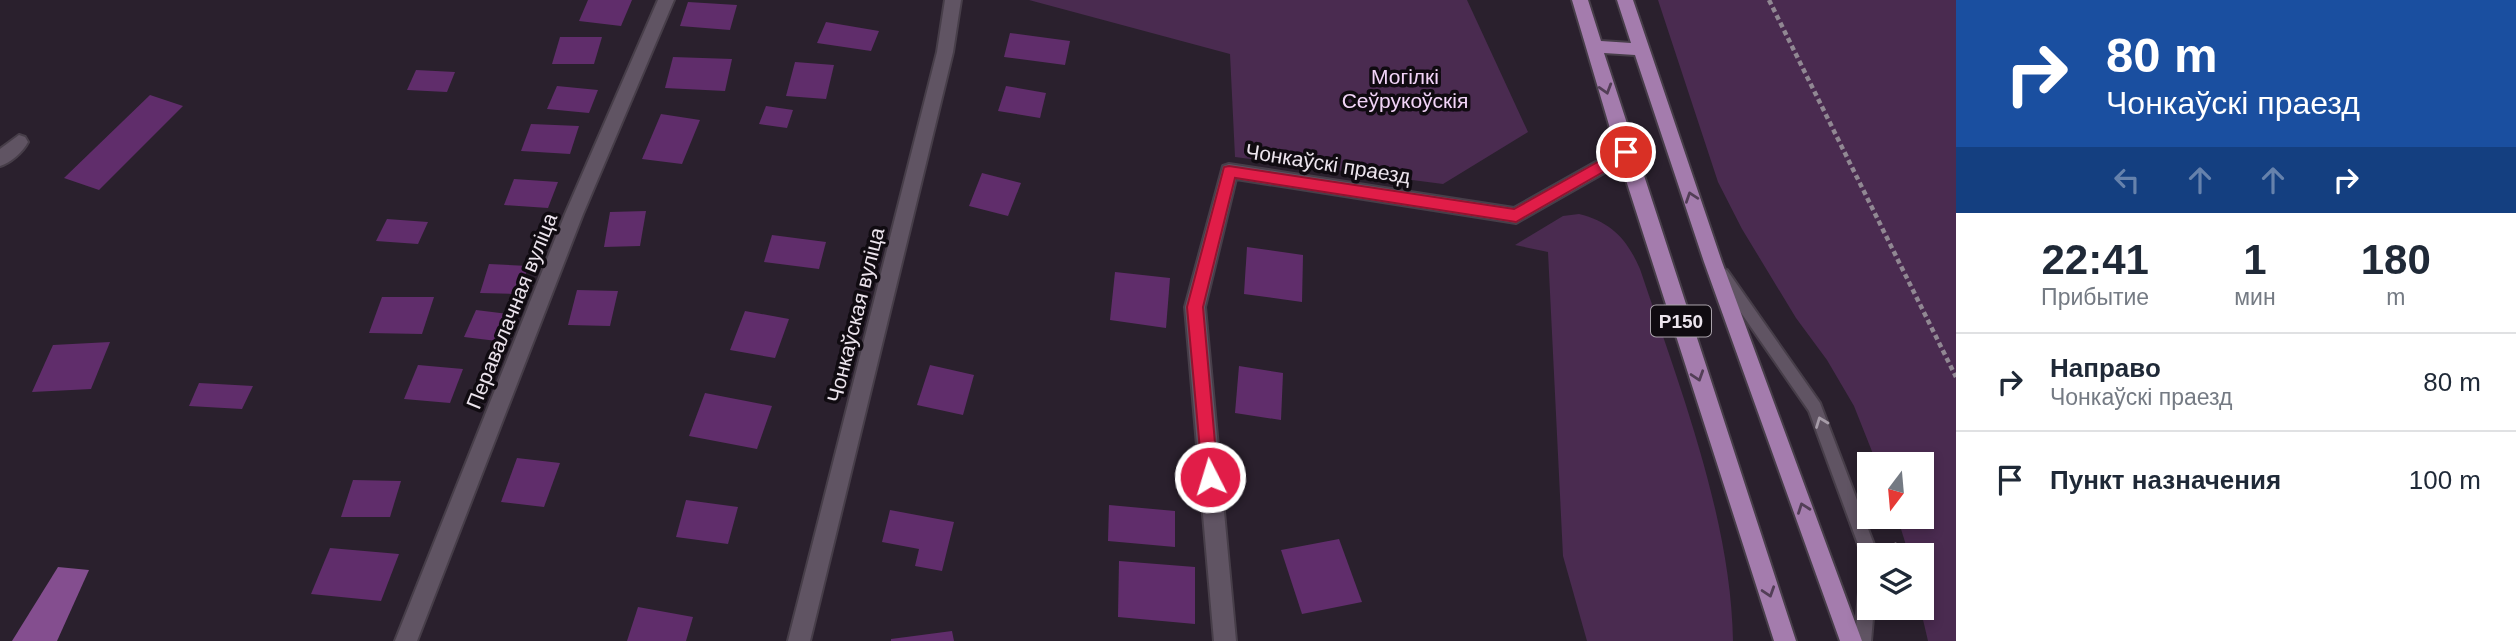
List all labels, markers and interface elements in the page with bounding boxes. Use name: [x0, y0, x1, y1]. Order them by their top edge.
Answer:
icon: right: [1991, 28, 2082, 119]
text: 80 m: [2106, 28, 2218, 82]
park label: Могілкі Сеўрукоўскія: [1342, 65, 1468, 112]
one-way arrow: [1598, 82, 1612, 95]
text: Чонкаўскі праезд: [2106, 85, 2360, 121]
pin: [1596, 122, 1656, 182]
icon: arrive: [1607, 133, 1645, 171]
street label: Чонкаўскі праезд: [1244, 139, 1412, 188]
icon: left: [2108, 161, 2146, 199]
icon: ahead: [2181, 161, 2219, 199]
icon: ahead: [2254, 161, 2292, 199]
icon: right: [2327, 161, 2365, 199]
one-way arrow: [1685, 191, 1699, 204]
street label: Перавалачная вуліца: [462, 209, 561, 412]
street label: Чонкаўская вуліца: [823, 225, 888, 405]
text: 22:41: [2041, 236, 2149, 283]
text: 1: [2243, 236, 2267, 283]
text: 180: [2361, 236, 2431, 283]
text: Прибытие: [2041, 284, 2149, 310]
text: мин: [2234, 284, 2276, 310]
text: m: [2386, 284, 2405, 310]
road number: Р150: [1651, 306, 1711, 336]
text: Направо: [2050, 353, 2161, 383]
icon: right: [1991, 363, 2029, 401]
text: 80 m: [2423, 367, 2481, 397]
one-way arrow: [1690, 369, 1705, 381]
text: Чонкаўскі праезд: [2050, 384, 2233, 410]
one-way arrow: [1815, 417, 1829, 429]
position arrow: [1173, 440, 1247, 514]
north arrow: [1857, 452, 1934, 528]
map controls: [1857, 452, 1934, 620]
icon: arrive: [1991, 461, 2029, 499]
text: Пункт назначения: [2050, 465, 2281, 495]
text: 100 m: [2409, 465, 2481, 495]
one-way arrow: [1797, 502, 1811, 514]
button: layers: [1857, 543, 1934, 620]
one-way arrow: [1760, 586, 1775, 598]

